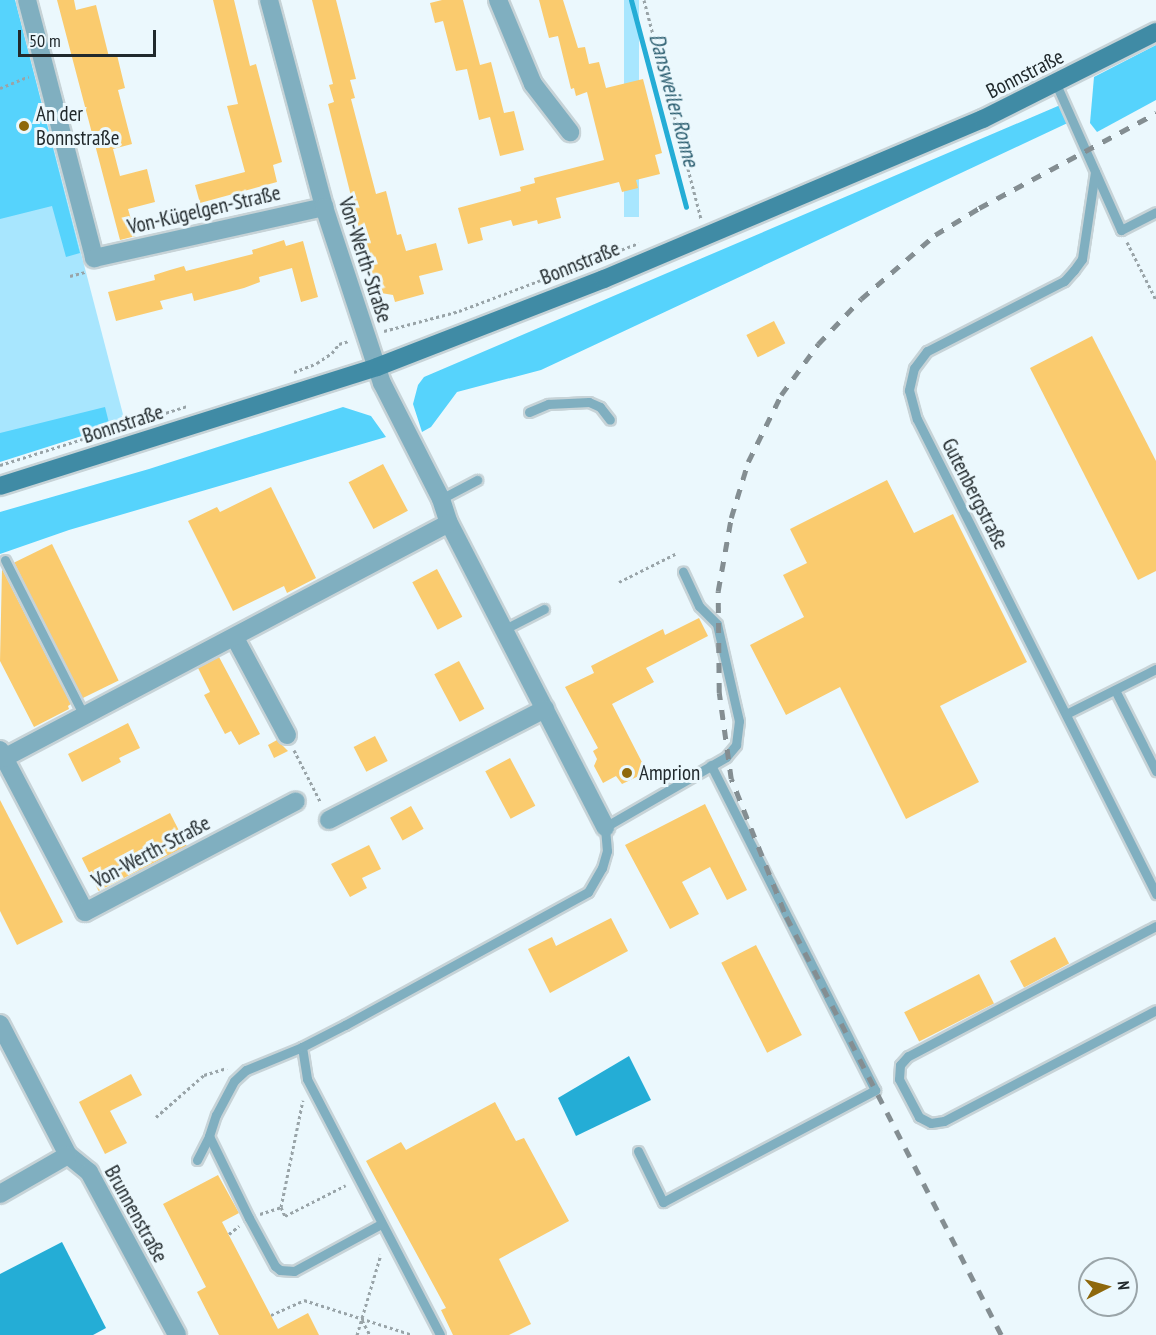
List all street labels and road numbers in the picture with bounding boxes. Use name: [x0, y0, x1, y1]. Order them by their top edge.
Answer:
street label: Bonnstraße: [982, 44, 1068, 104]
street label: Von-Kügelgen-Straße: [125, 180, 283, 240]
street label: Von-Werth-Straße: [333, 194, 397, 326]
street label: Bonnstraße: [537, 236, 623, 290]
street label: Bonnstraße: [79, 399, 167, 449]
street label: Gutenbergstraße: [936, 434, 1014, 554]
street label: Von-Werth-Straße: [88, 810, 214, 894]
street label: Brunnenstraße: [99, 1161, 173, 1267]

